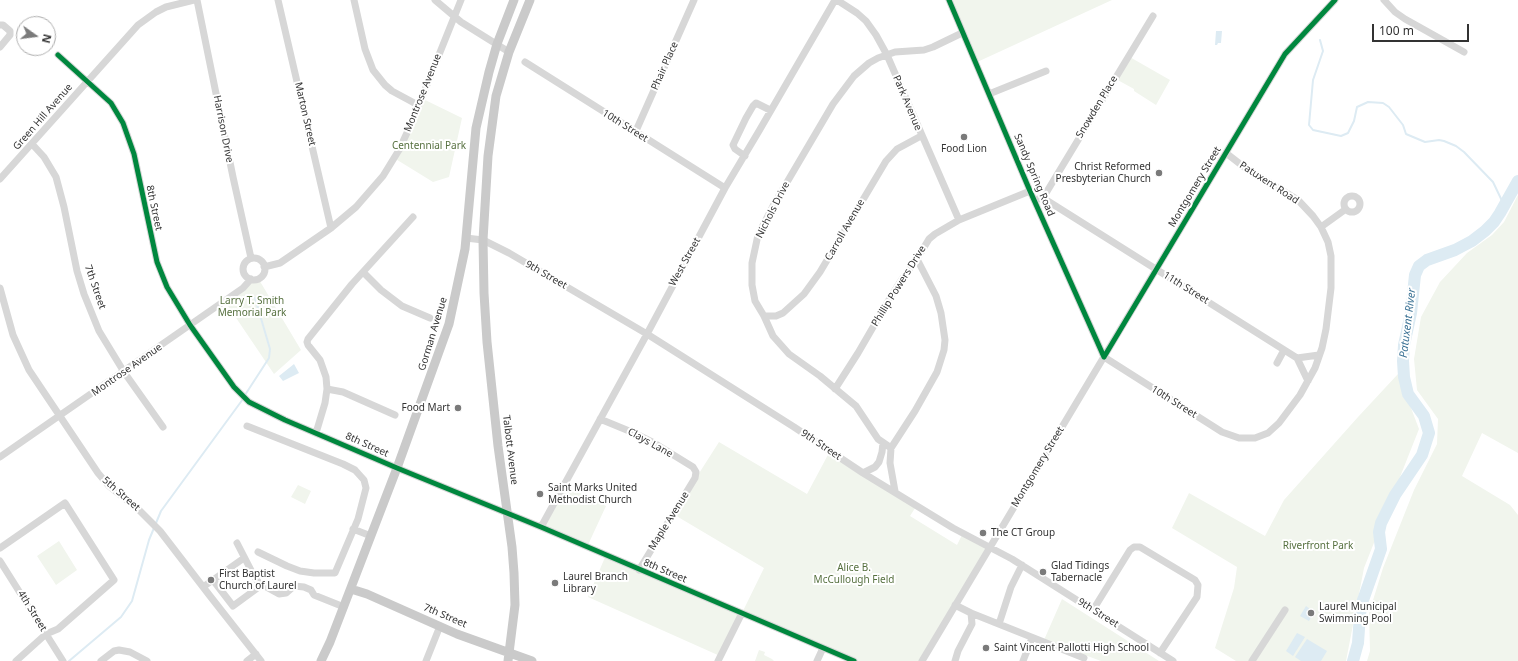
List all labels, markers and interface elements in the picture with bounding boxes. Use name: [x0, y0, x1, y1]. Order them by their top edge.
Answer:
north arrow: [16, 16, 56, 56]
scale bar: [1374, 16, 1471, 42]
text: 100 m: [1379, 22, 1414, 39]
text: N: [39, 33, 56, 45]
street label: Phair Place: [649, 40, 681, 92]
street label: Montrose Avenue: [402, 52, 444, 134]
street label: Park Avenue: [890, 74, 924, 132]
street label: Snowden Place: [1074, 74, 1120, 140]
street label: Green Hill Avenue: [11, 81, 75, 153]
street label: Marton Street: [292, 81, 318, 147]
street label: Harrison Drive: [211, 94, 235, 164]
street label: 10th Street: [600, 107, 650, 145]
marker: Food Lion: [959, 132, 969, 142]
street label: Sandy Spring Road: [1011, 132, 1057, 218]
park label: Centennial Park: [392, 140, 466, 152]
place label: Food Lion: [941, 143, 987, 155]
street label: Montgomery Street: [1166, 145, 1224, 229]
street label: Patuxent Road: [1237, 159, 1301, 207]
place label: Christ Reformed Presbyterian Church: [1056, 161, 1151, 184]
marker: Christ Reformed Presbyterian Church: [1154, 168, 1164, 178]
street label: Nichols Drive: [754, 180, 792, 240]
street label: 8th Street: [143, 184, 165, 232]
street label: Carroll Avenue: [823, 197, 867, 263]
street label: West Street: [667, 236, 703, 288]
street label: Phillip Powers Drive: [869, 243, 929, 329]
street label: 9th Street: [523, 258, 569, 292]
street label: 7th Street: [82, 263, 108, 311]
street label: 11th Street: [1161, 269, 1211, 307]
water label: Patuxent River: [1397, 287, 1419, 359]
park label: Larry T. Smith Memorial Park: [218, 295, 286, 318]
street label: Gorman Avenue: [416, 296, 450, 372]
street label: Montrose Avenue: [90, 341, 164, 399]
street label: 10th Street: [1149, 383, 1199, 421]
place label: Food Mart: [402, 402, 450, 414]
marker: Food Mart: [453, 403, 463, 413]
street label: Talbott Avenue: [500, 414, 520, 486]
street label: Montgomery Street: [1009, 425, 1067, 509]
street label: Clays Lane: [625, 426, 675, 460]
street label: 9th Street: [799, 427, 843, 463]
street label: 8th Street: [344, 430, 390, 460]
street label: 5th Street: [100, 474, 142, 514]
place label: Saint Marks United Methodist Church: [548, 482, 637, 506]
marker: Saint Marks United Methodist Church: [535, 489, 545, 499]
street label: Maple Avenue: [646, 490, 692, 552]
place label: The CT Group: [991, 527, 1055, 539]
marker: The CT Group: [978, 528, 988, 538]
park label: Riverfront Park: [1283, 540, 1353, 552]
street label: 8th Street: [641, 556, 689, 586]
place label: Glad Tidings Tabernacle: [1051, 560, 1109, 584]
park label: Alice B. McCullough Field: [814, 562, 894, 586]
marker: Glad Tidings Tabernacle: [1038, 567, 1048, 577]
place label: First Baptist Church of Laurel: [219, 568, 296, 592]
place label: Laurel Branch Library: [563, 571, 628, 594]
marker: First Baptist Church of Laurel: [206, 575, 216, 585]
marker: Laurel Branch Library: [550, 578, 560, 588]
street label: 4th Street: [15, 588, 49, 634]
street label: 9th Street: [1075, 596, 1121, 630]
street label: 7th Street: [421, 601, 469, 631]
place label: Laurel Municipal Swimming Pool: [1319, 601, 1397, 624]
marker: Laurel Municipal Swimming Pool: [1306, 608, 1316, 618]
place label: Saint Vincent Pallotti High School: [994, 642, 1149, 654]
marker: Saint Vincent Pallotti High School: [981, 643, 991, 653]

